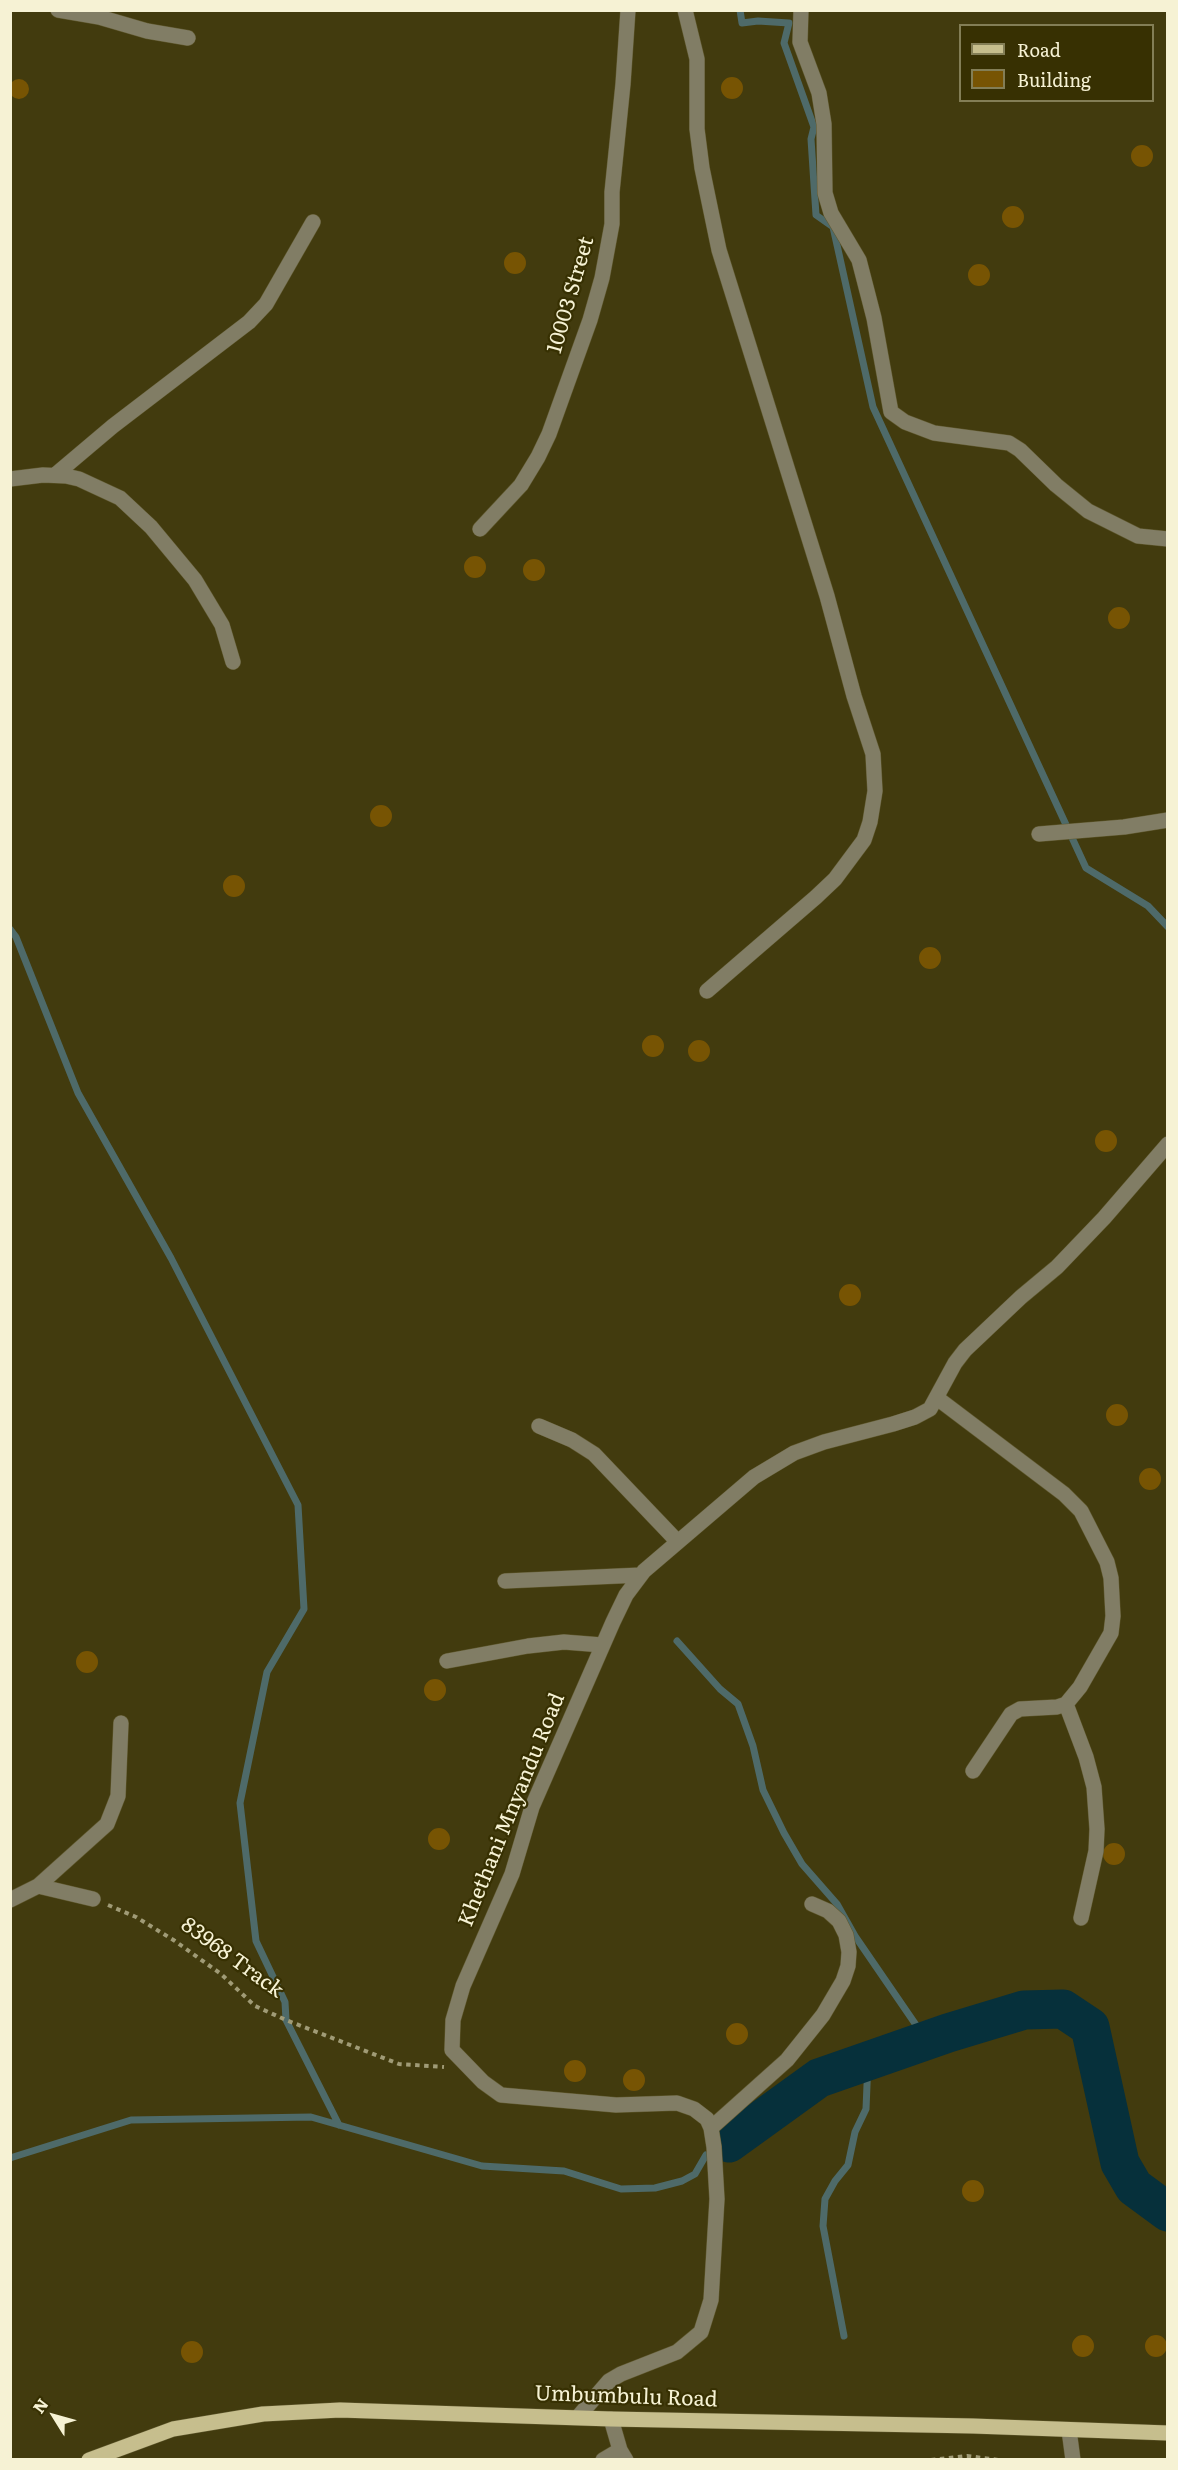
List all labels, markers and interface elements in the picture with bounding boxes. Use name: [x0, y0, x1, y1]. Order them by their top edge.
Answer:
legend: [959, 24, 1154, 102]
text: Road: [1017, 36, 1061, 63]
text: Building: [1017, 66, 1091, 93]
street label: 10003 Street: [542, 234, 600, 356]
street label: Khethani Mnyandu Road: [454, 1690, 570, 1930]
street label: 83968 Track: [176, 1912, 288, 2004]
street label: Umbumbulu Road: [534, 2381, 718, 2413]
north arrow: [24, 2386, 84, 2446]
text: N: [26, 2393, 53, 2418]

